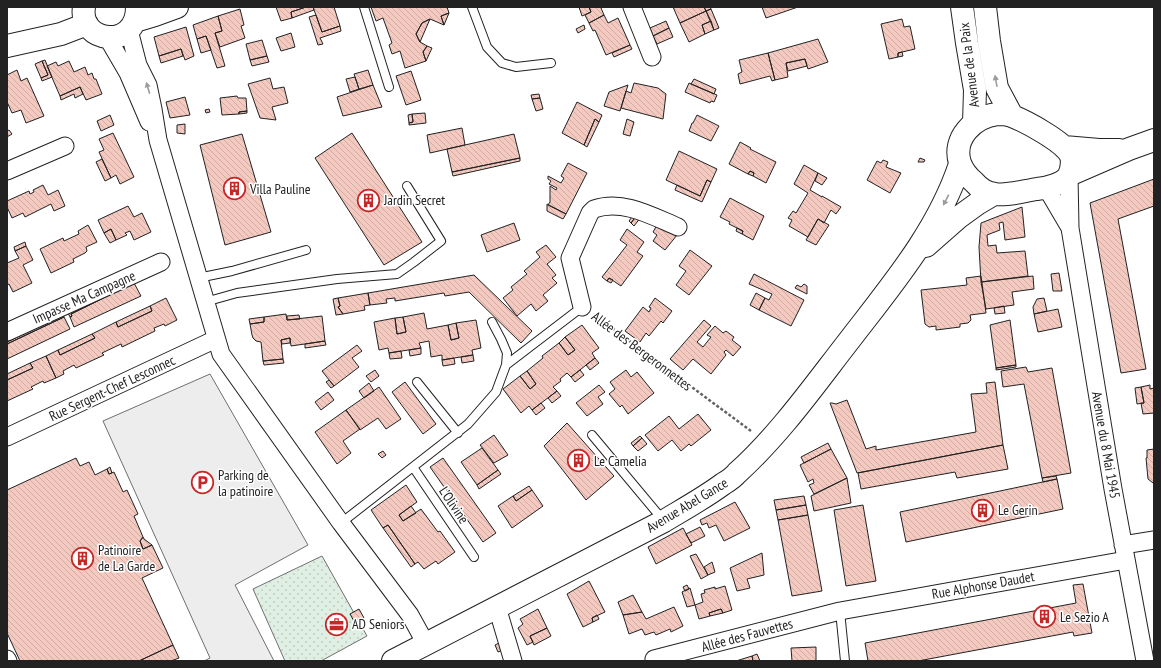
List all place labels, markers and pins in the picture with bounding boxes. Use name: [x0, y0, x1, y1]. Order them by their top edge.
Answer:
building icon: Villa Pauline: [222, 176, 248, 202]
place label: Villa Pauline: [249, 180, 311, 198]
building icon: Jardin Secret: [356, 187, 382, 213]
place label: Jardin Secret: [383, 191, 445, 209]
building icon: Le Camelia: [565, 448, 591, 474]
place label: Le Camelia: [594, 452, 647, 470]
place label: Parking de la patinoire: [218, 466, 273, 500]
parking icon: Parking de la patinoire: [189, 470, 215, 496]
building icon: Le Gerin: [969, 497, 995, 523]
place label: Le Gerin: [998, 501, 1038, 519]
place label: Patinoire de La Garde: [98, 541, 155, 575]
building icon: Patinoire de La Garde: [70, 545, 96, 571]
building icon: Le Sezio A: [1032, 604, 1058, 630]
place label: Le Sezio A: [1060, 608, 1109, 626]
office icon: AD Seniors: [323, 611, 349, 637]
place label: AD Seniors: [352, 615, 405, 633]

